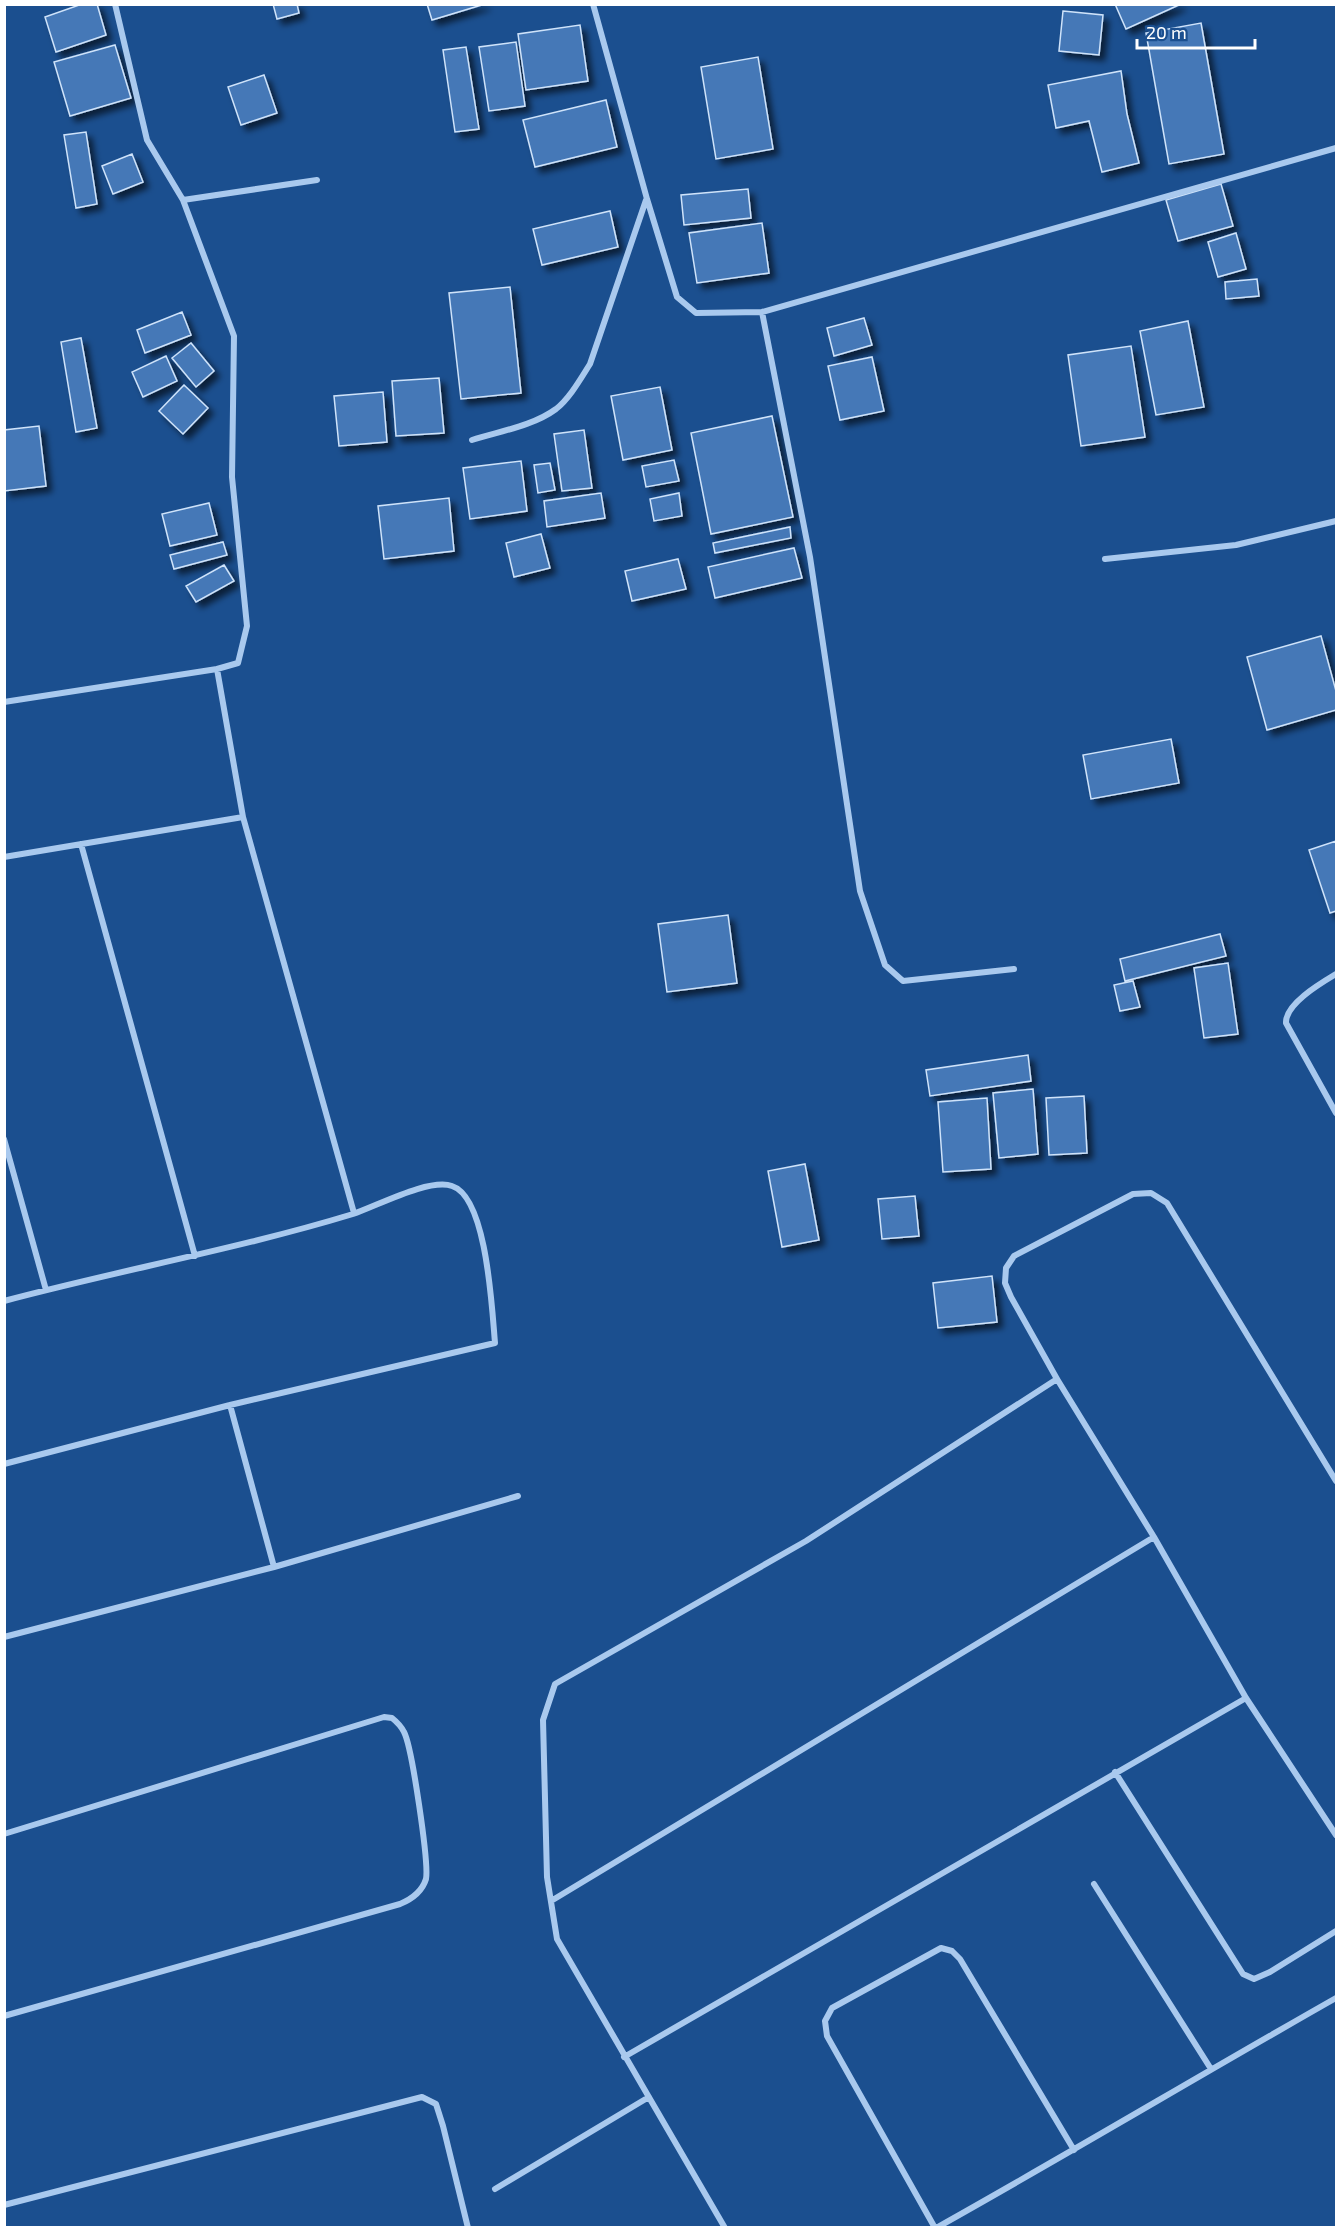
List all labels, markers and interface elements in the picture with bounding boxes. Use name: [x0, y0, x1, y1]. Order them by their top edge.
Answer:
scale bar: [1137, 12, 1256, 50]
text: 20 m: [1146, 21, 1187, 43]

